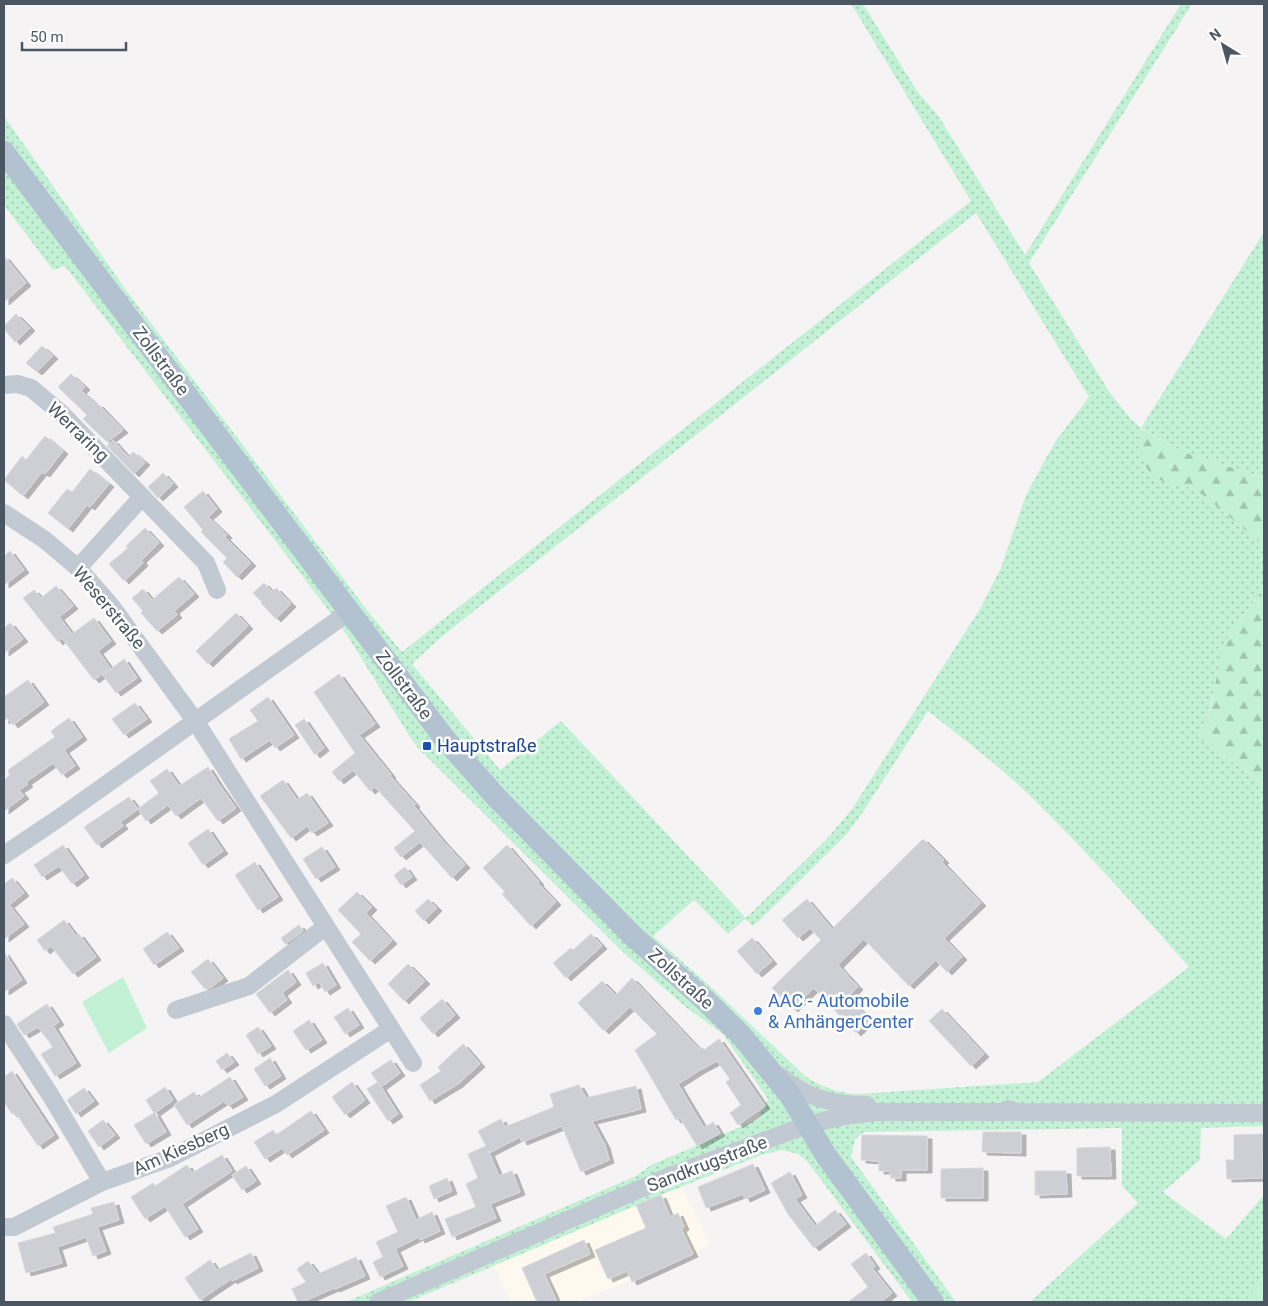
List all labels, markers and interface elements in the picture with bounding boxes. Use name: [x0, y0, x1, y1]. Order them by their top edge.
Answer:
scale bar: [22, 20, 126, 52]
north arrow: [1198, 20, 1248, 70]
text: N: [1206, 25, 1224, 44]
text: 50 m: [30, 28, 64, 46]
street label: Zollstraße: [129, 322, 194, 399]
street label: Werraring: [43, 397, 113, 466]
street label: Weserstraße: [69, 562, 150, 653]
street label: Zollstraße: [372, 646, 437, 723]
place label: Hauptstraße: [437, 735, 537, 756]
marker: Hauptstraße: [421, 740, 433, 752]
street label: Zollstraße: [644, 944, 718, 1013]
place label: AAC - Automobile & AnhängerCenter: [768, 990, 913, 1032]
marker: AAC - Automobile & AnhängerCenter: [752, 1005, 764, 1017]
street label: Am Kiesberg: [130, 1118, 232, 1179]
street label: Sandkrugstraße: [644, 1131, 770, 1196]

